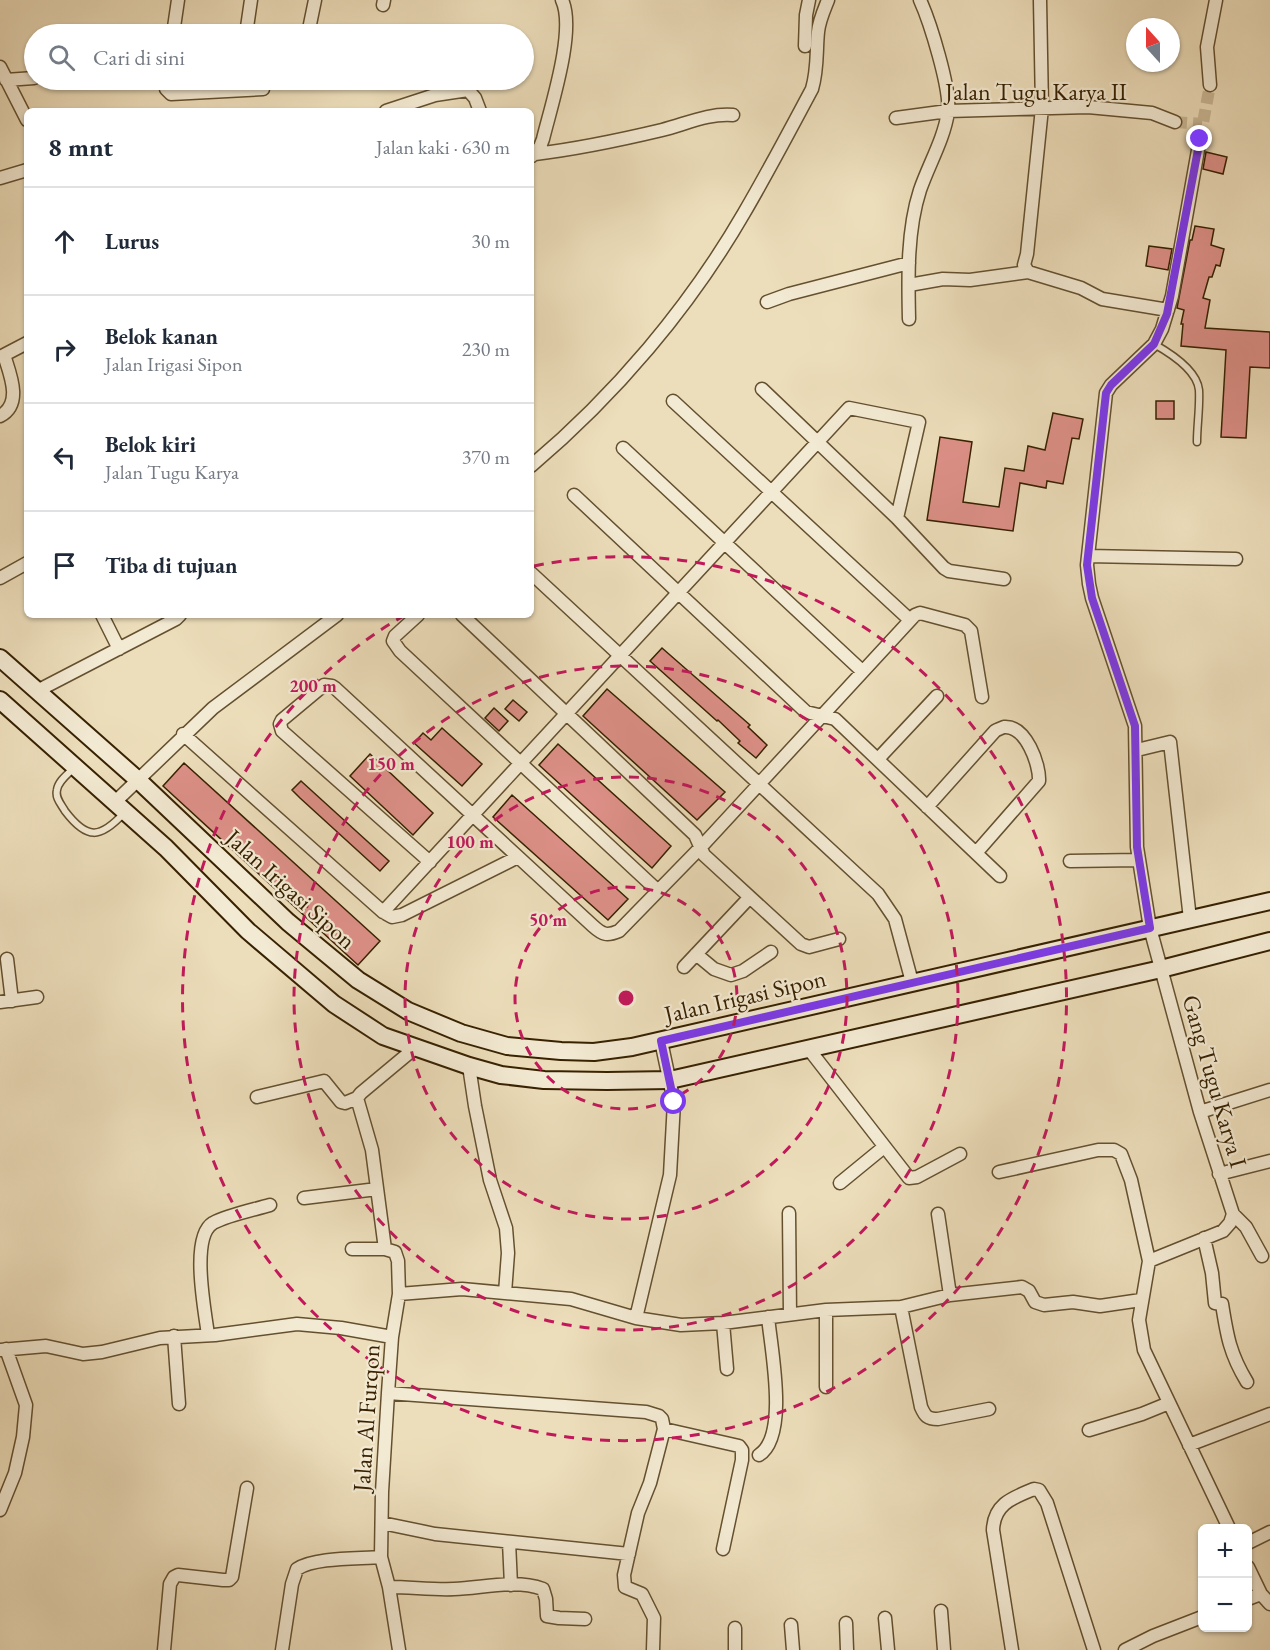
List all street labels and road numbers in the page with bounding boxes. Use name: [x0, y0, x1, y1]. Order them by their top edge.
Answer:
street label: Jalan Tugu Karya II: [943, 76, 1127, 107]
street label: Jalan Irigasi Sipon: [218, 821, 363, 956]
street label: Jalan Irigasi Sipon: [659, 962, 829, 1030]
street label: Gang Tugu Karya I: [1176, 991, 1254, 1171]
street label: Jalan Al Furqon: [345, 1343, 387, 1495]

